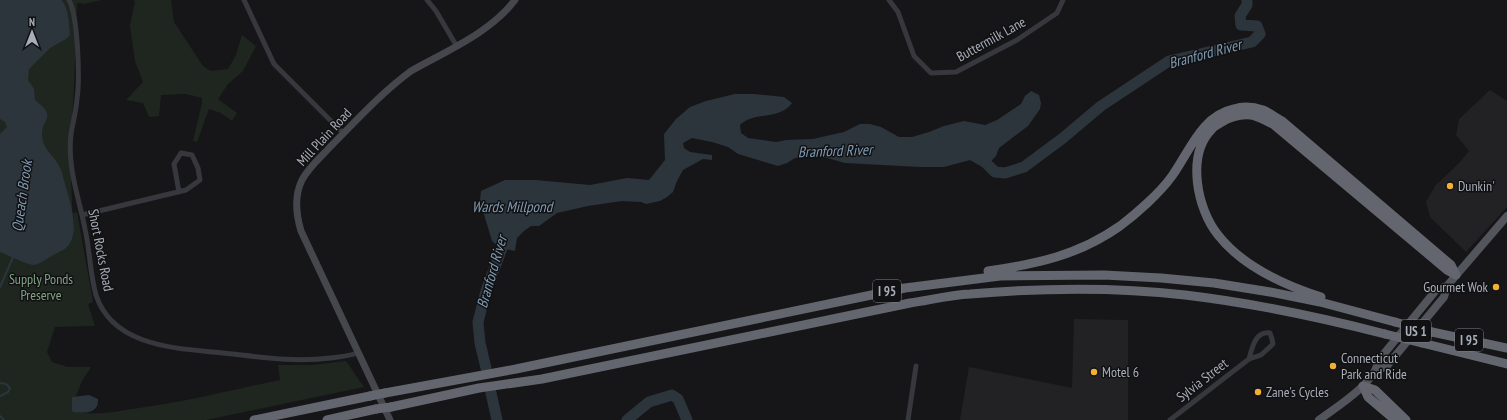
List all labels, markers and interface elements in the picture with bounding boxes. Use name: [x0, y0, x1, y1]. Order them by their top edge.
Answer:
north arrow: [12, 12, 52, 52]
street label: Buttermilk Lane: [953, 12, 1029, 65]
text: N: [29, 15, 35, 29]
water label: Branford River: [1167, 34, 1245, 72]
street label: Mill Plain Road: [293, 104, 355, 170]
water label: Branford River: [798, 140, 874, 161]
water label: Queach Brook: [7, 157, 36, 233]
place label: Dunkin': [1458, 177, 1495, 195]
marker: Dunkin': [1445, 181, 1455, 191]
water label: Wards Millpond: [472, 197, 555, 216]
street label: Short Rocks Road: [84, 207, 118, 293]
water label: Branford River: [472, 232, 511, 310]
park label: Supply Ponds Preserve: [9, 270, 73, 304]
place label: Gourmet Wok: [1423, 278, 1489, 296]
road number: I 95: [873, 280, 901, 302]
marker: Gourmet Wok: [1491, 282, 1501, 292]
road number: US 1: [1401, 320, 1431, 342]
road number: I 95: [1455, 329, 1483, 351]
place label: Connecticut Park and Ride: [1341, 349, 1407, 383]
street label: Sylvia Street: [1173, 354, 1232, 406]
marker: Connecticut Park and Ride: [1328, 361, 1338, 371]
place label: Motel 6: [1102, 363, 1139, 381]
marker: Motel 6: [1089, 367, 1099, 377]
place label: Zane's Cycles: [1266, 383, 1329, 401]
marker: Zane's Cycles: [1253, 387, 1263, 397]

